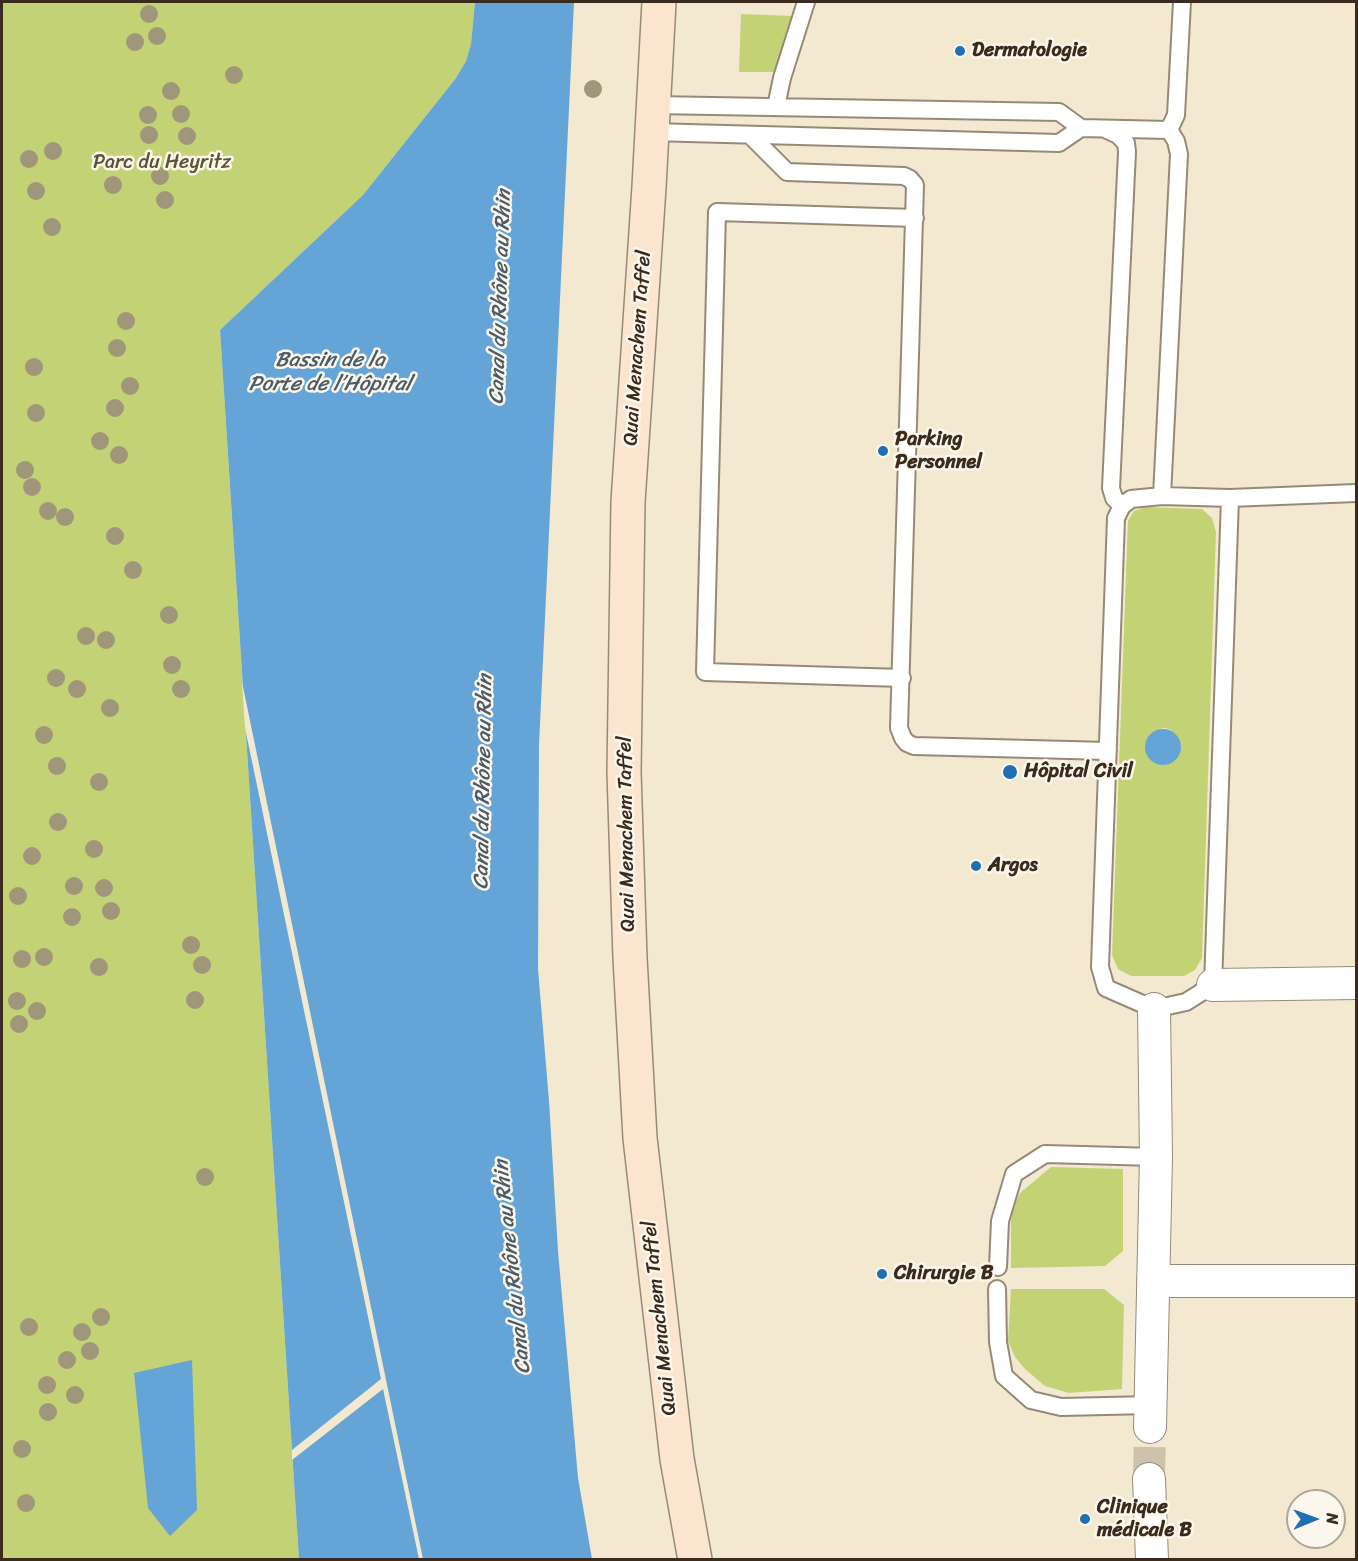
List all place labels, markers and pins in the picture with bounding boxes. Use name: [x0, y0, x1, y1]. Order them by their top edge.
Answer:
place label: Dermatologie: [972, 39, 1087, 63]
marker: Dermatologie: [953, 44, 967, 58]
place label: Parking Personnel: [895, 428, 982, 475]
marker: Parking Personnel: [876, 444, 890, 458]
place label: Hôpital Civil: [1024, 760, 1133, 784]
marker: Hôpital Civil: [1001, 763, 1019, 781]
place label: Argos: [988, 854, 1038, 878]
marker: Argos: [969, 859, 983, 873]
place label: Chirurgie B: [894, 1262, 993, 1286]
marker: Chirurgie B: [875, 1267, 889, 1281]
place label: Clinique médicale B: [1097, 1496, 1192, 1543]
marker: Clinique médicale B: [1078, 1512, 1092, 1526]

